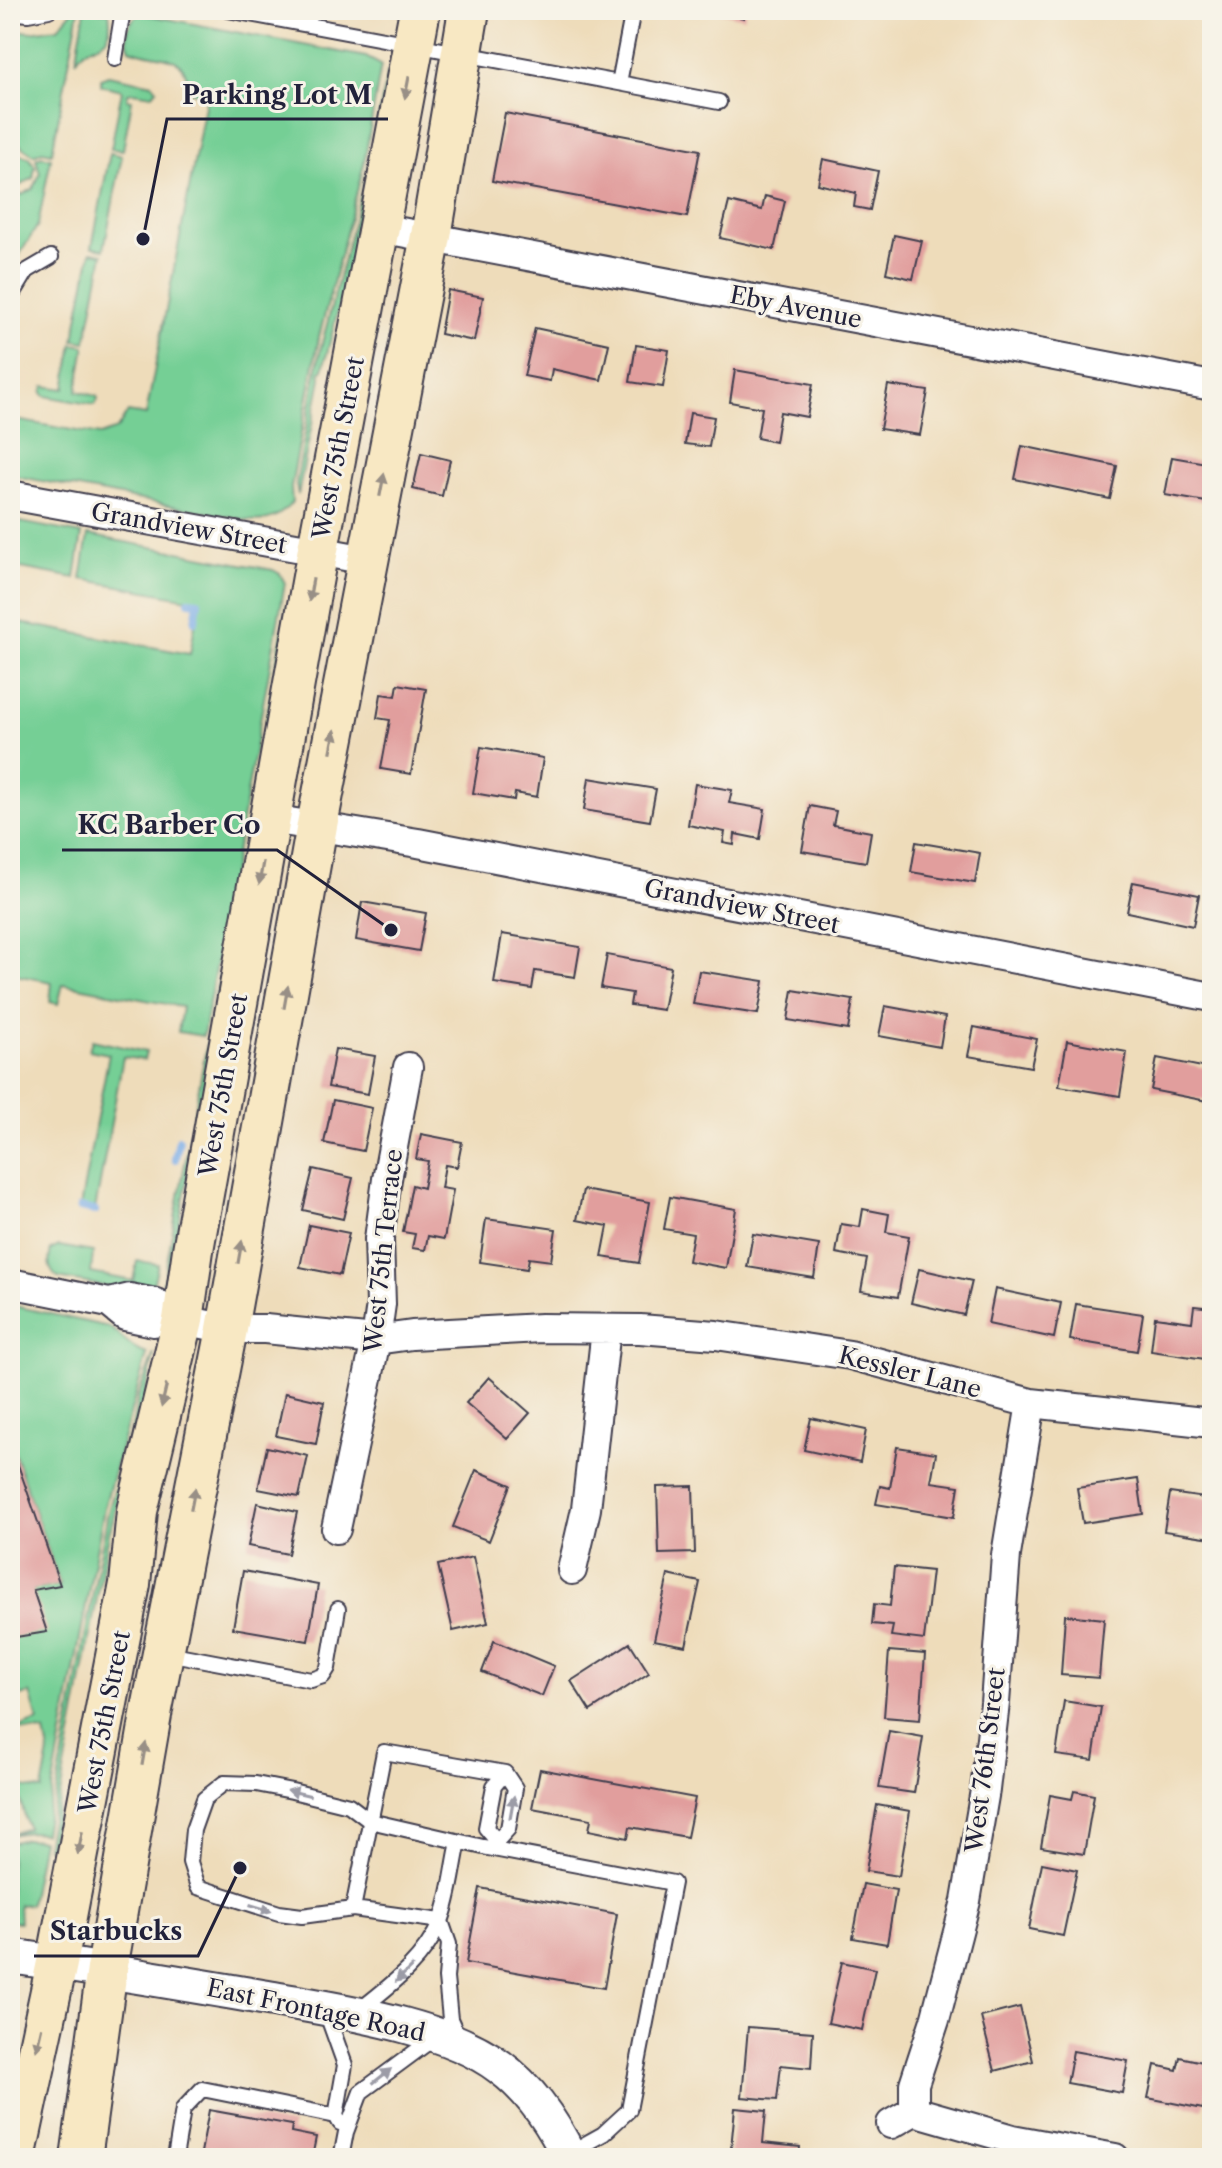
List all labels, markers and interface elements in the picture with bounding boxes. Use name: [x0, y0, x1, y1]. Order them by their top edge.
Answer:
callout: Parking Lot M: [167, 69, 388, 119]
one-way arrow: [400, 75, 412, 100]
text: Parking Lot M: [182, 79, 372, 111]
street label: Eby Avenue: [728, 280, 864, 334]
street label: West 75th Street: [306, 354, 370, 543]
one-way arrow: [376, 473, 389, 498]
street label: Grandview Street: [89, 497, 290, 560]
one-way arrow: [305, 578, 317, 603]
one-way arrow: [328, 728, 340, 753]
callout: KC Barber Co: [62, 800, 277, 850]
text: KC Barber Co: [78, 809, 260, 841]
one-way arrow: [254, 861, 266, 886]
street label: Grandview Street: [642, 873, 843, 939]
one-way arrow: [281, 984, 293, 1009]
street label: West 75th Street: [192, 991, 253, 1180]
street label: West 75th Terrace: [358, 1148, 408, 1355]
one-way arrow: [235, 1240, 247, 1265]
street label: Kessler Lane: [836, 1340, 984, 1404]
one-way arrow: [158, 1383, 170, 1408]
one-way arrow: [187, 1486, 200, 1511]
street label: West 75th Street: [72, 1628, 136, 1817]
street label: West 76th Street: [959, 1665, 1011, 1855]
one-way arrow: [138, 1742, 151, 1767]
one-way arrow: [287, 1786, 312, 1799]
one-way arrow: [506, 1795, 518, 1820]
one-way arrow: [74, 1831, 86, 1856]
one-way arrow: [250, 1902, 274, 1915]
callout: Starbucks: [34, 1906, 198, 1956]
text: Starbucks: [50, 1915, 182, 1947]
one-way arrow: [395, 1964, 414, 1982]
street label: East Frontage Road: [204, 1973, 428, 2047]
one-way arrow: [32, 2026, 45, 2051]
one-way arrow: [372, 2068, 392, 2085]

